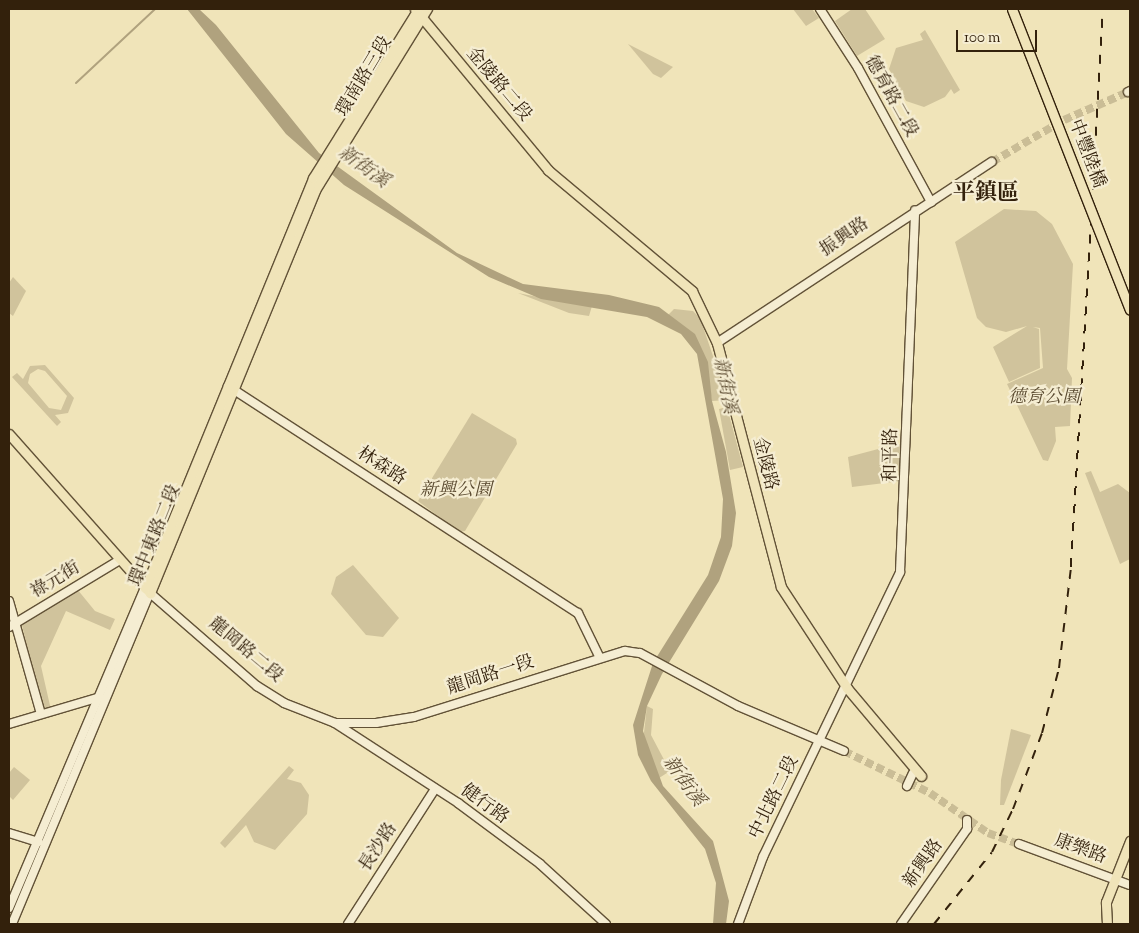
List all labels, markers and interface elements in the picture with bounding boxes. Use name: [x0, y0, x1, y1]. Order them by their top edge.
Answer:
scale bar: [959, 20, 1040, 52]
text: 100 m: [964, 28, 1000, 49]
street label: 環南路三段: [333, 33, 397, 121]
street label: 金陵路二段: [461, 44, 535, 126]
street label: 德育路二段: [859, 52, 921, 142]
street label: 中豐陸橋: [1063, 117, 1109, 191]
water label: 新街溪: [333, 142, 393, 194]
district label: 平鎮區: [953, 182, 1019, 208]
street label: 振興路: [817, 214, 873, 262]
water label: 新街溪: [707, 356, 741, 416]
park label: 德育公園: [1008, 387, 1080, 409]
street label: 和平路: [881, 428, 903, 482]
street label: 金陵路: [747, 435, 781, 493]
street label: 林森路: [352, 443, 410, 491]
park label: 新興公園: [420, 480, 492, 502]
street label: 環中東路二段: [126, 482, 186, 590]
street label: 祿元街: [27, 558, 85, 604]
street label: 龍岡路二段: [204, 614, 286, 688]
street label: 龍岡路一段: [445, 652, 537, 700]
water label: 新街溪: [657, 752, 709, 812]
street label: 中北路二段: [746, 753, 804, 843]
street label: 健行路: [456, 780, 512, 830]
street label: 長沙路: [355, 819, 403, 877]
street label: 康樂路: [1051, 831, 1109, 869]
street label: 新興路: [900, 836, 948, 892]

